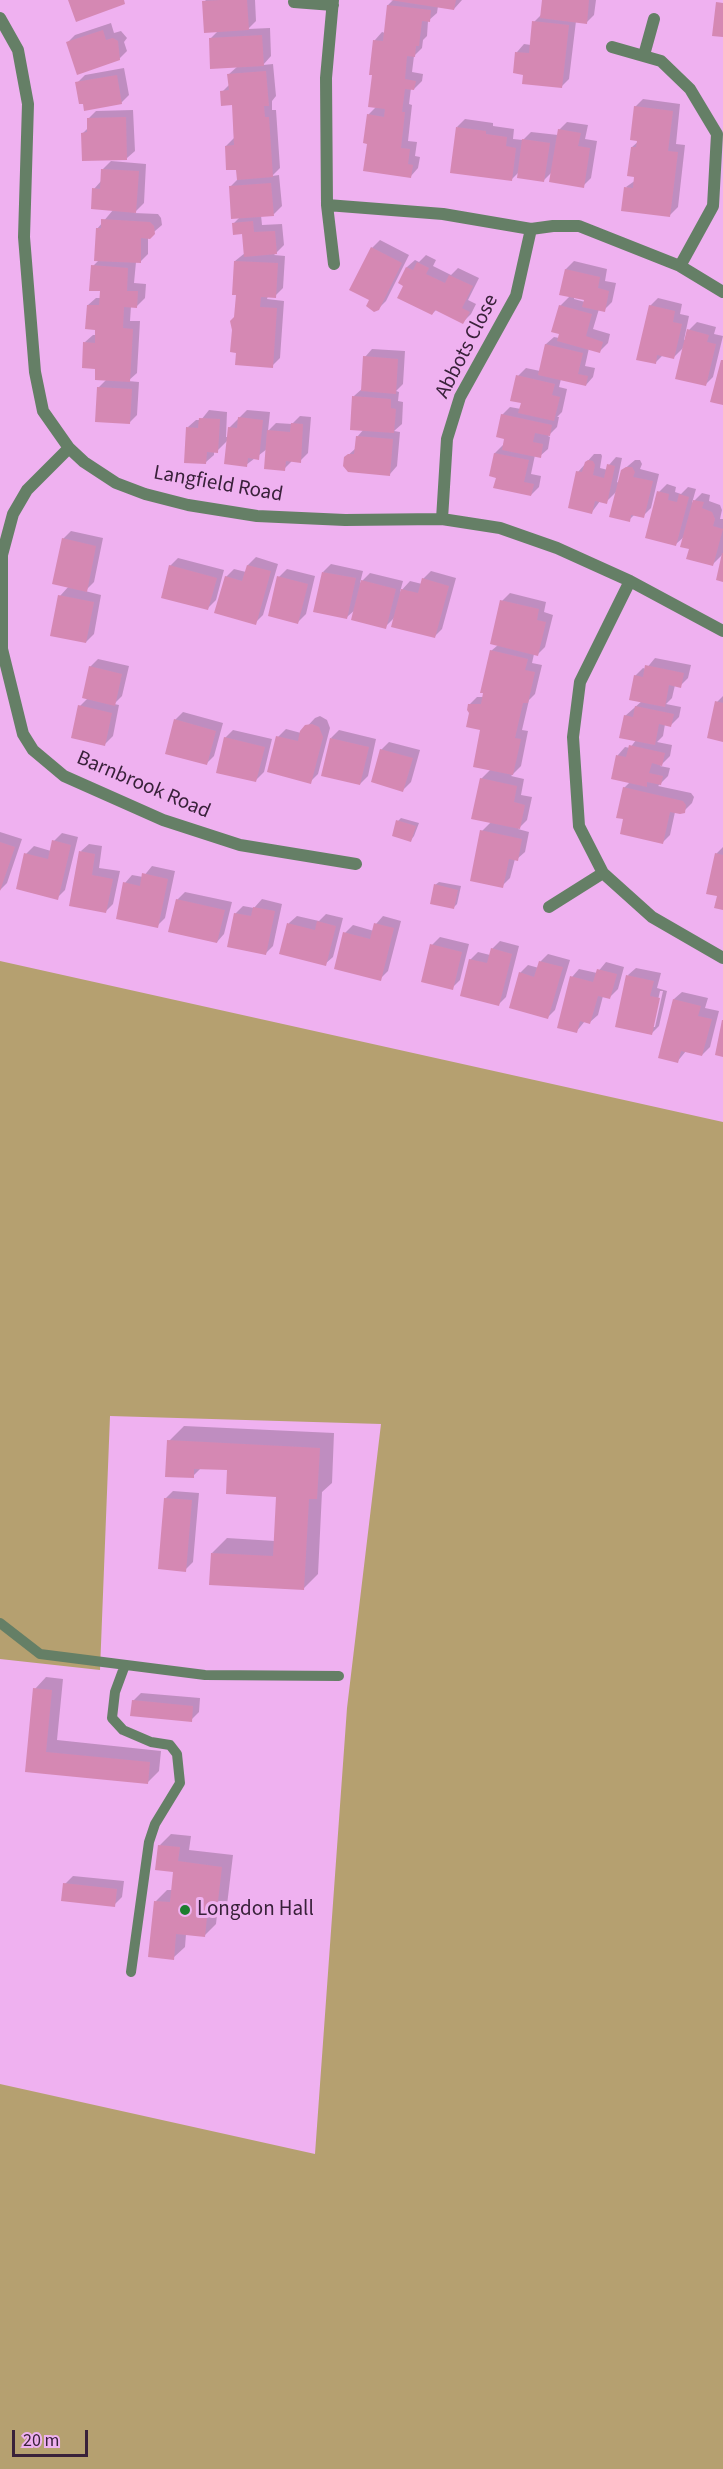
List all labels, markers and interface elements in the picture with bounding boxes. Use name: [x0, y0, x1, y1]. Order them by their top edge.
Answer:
street label: Abbots Close: [431, 291, 505, 403]
street label: Langfield Road: [151, 461, 285, 509]
street label: Barnbrook Road: [72, 746, 214, 826]
place label: Longdon Hall: [197, 1897, 314, 1923]
marker: Longdon Hall: [178, 1903, 192, 1917]
scale bar: [15, 2418, 92, 2456]
text: 20 m: [23, 2428, 59, 2453]

